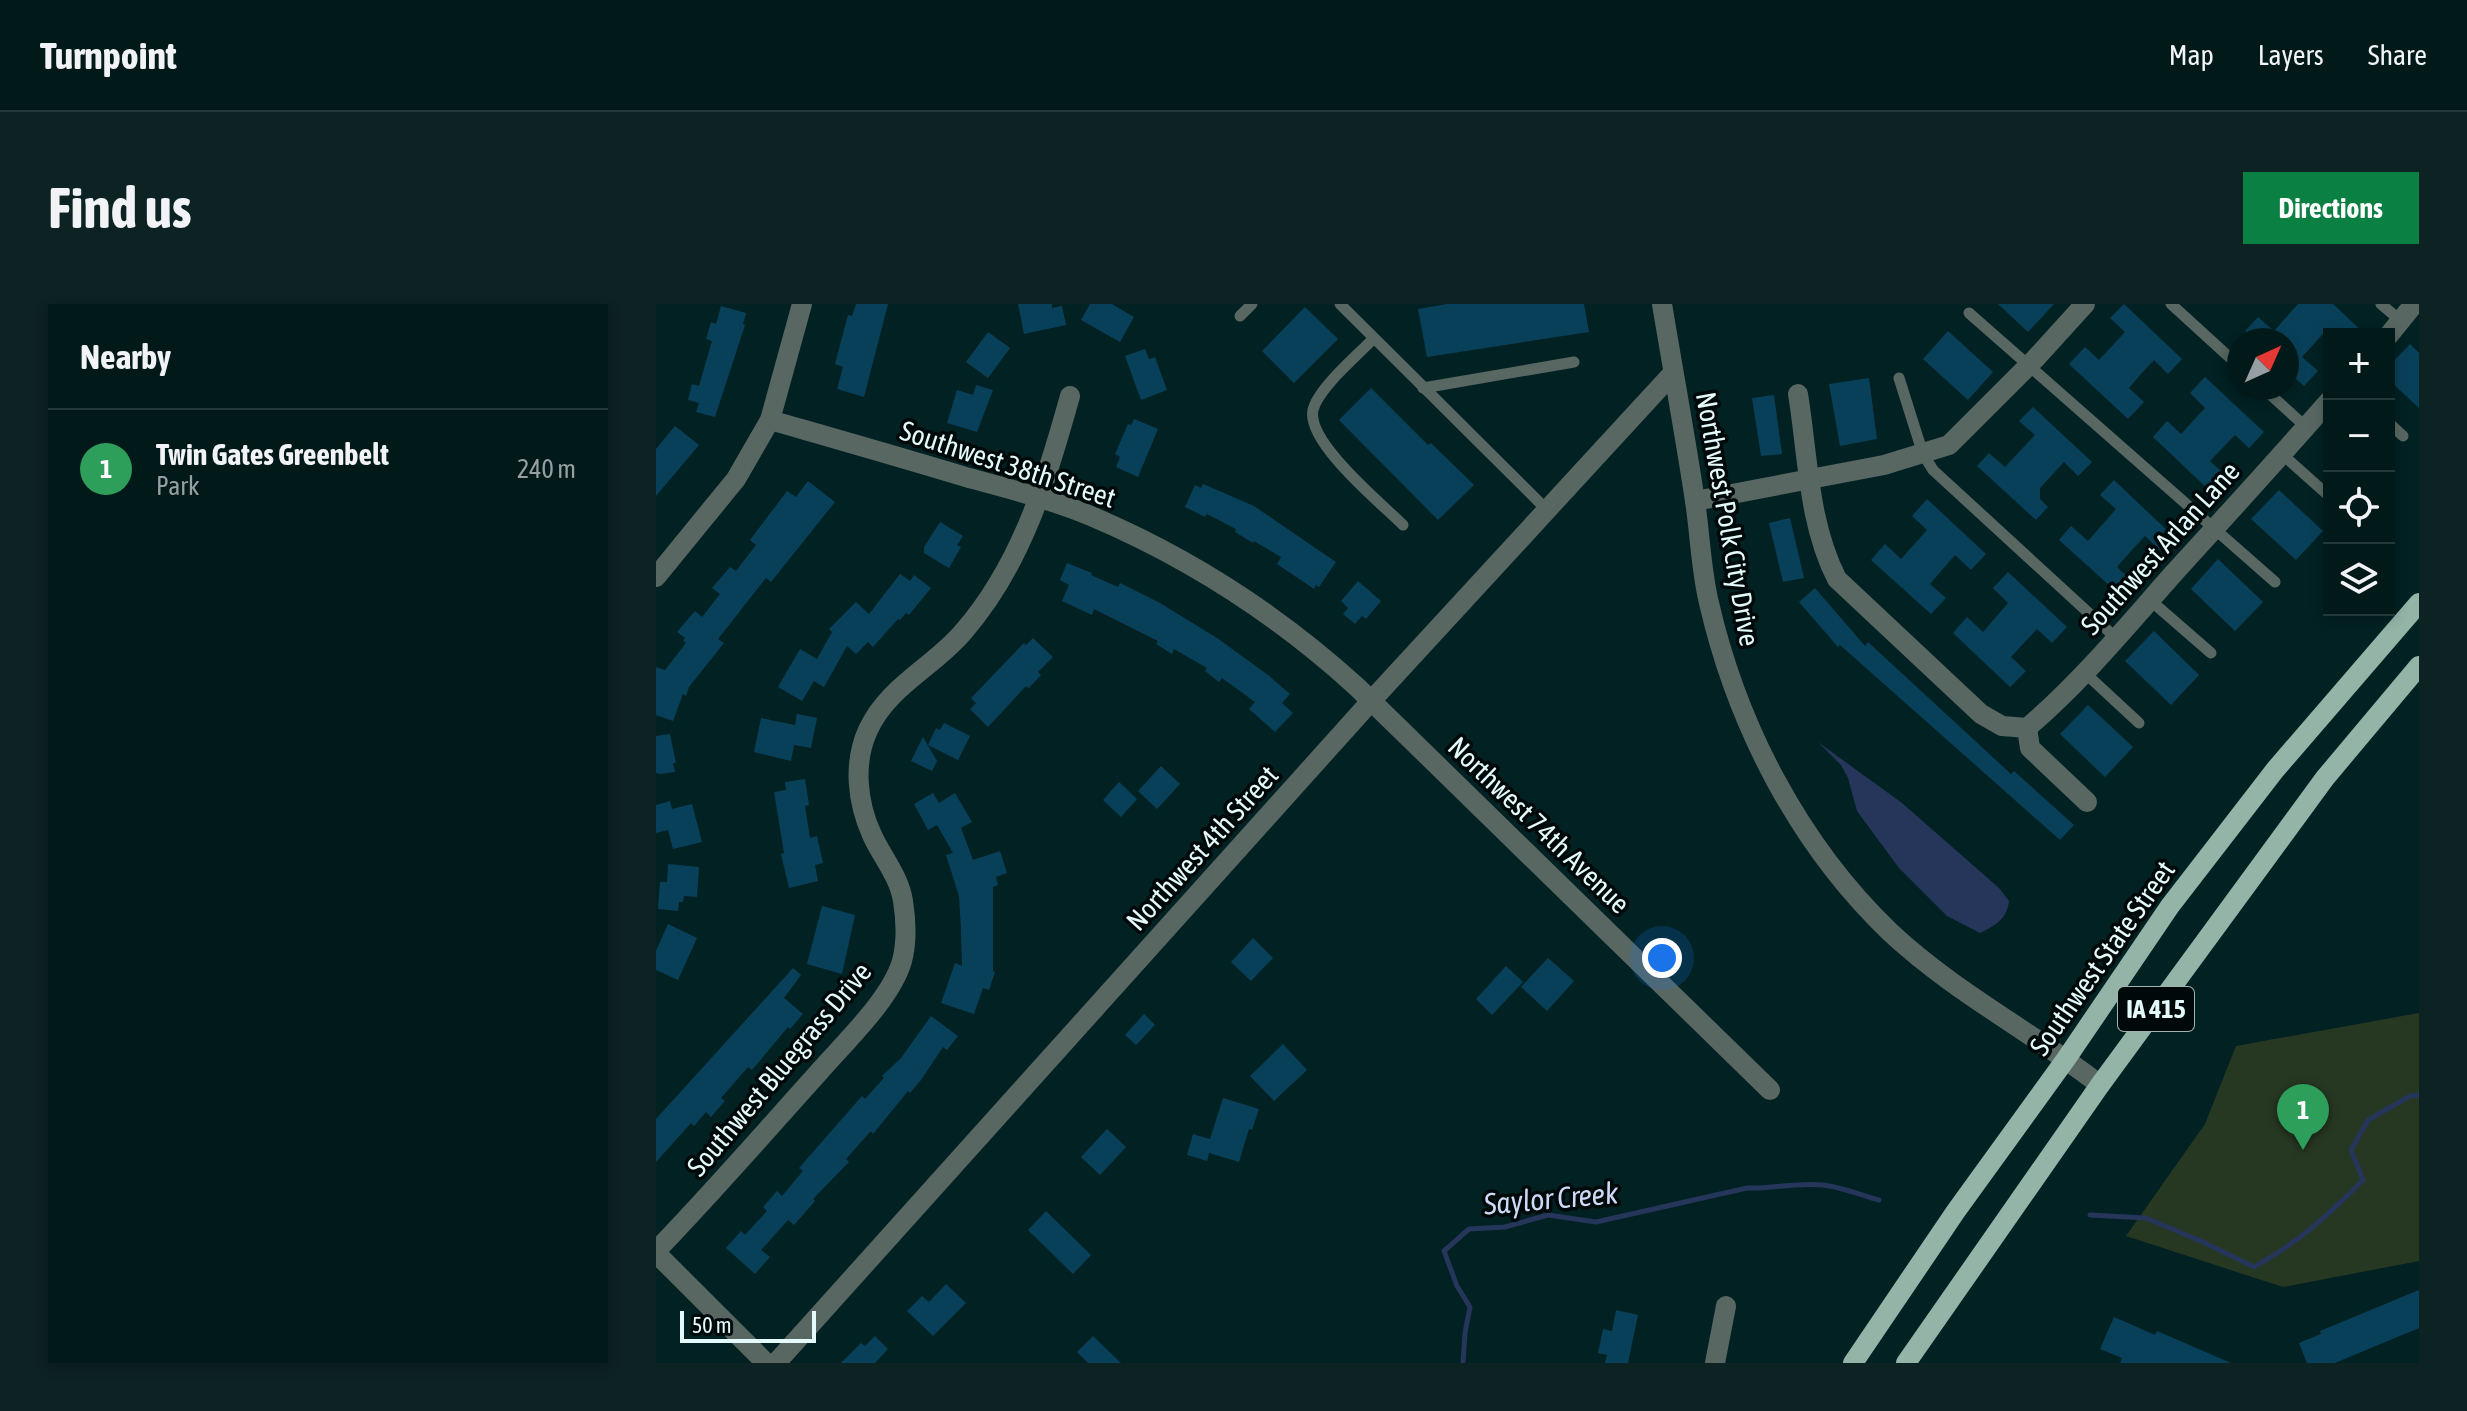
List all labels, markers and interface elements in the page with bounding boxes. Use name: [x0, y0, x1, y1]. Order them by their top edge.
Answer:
text: Turnpoint: [40, 34, 177, 77]
text: Map: [2169, 39, 2214, 71]
text: Layers: [2258, 39, 2324, 71]
text: Share: [2368, 39, 2427, 71]
button: Directions: [2243, 172, 2419, 244]
text: Find us: [48, 176, 192, 240]
north arrow: [2227, 328, 2299, 400]
map controls: [2323, 328, 2395, 616]
button: +: [2323, 328, 2395, 400]
text: Nearby: [80, 337, 171, 376]
street label: Northwest Polk City Drive: [1690, 390, 1766, 648]
button: −: [2323, 400, 2395, 472]
street label: Southwest 38th Street: [896, 414, 1120, 514]
text: Twin Gates Greenbelt: [156, 437, 389, 471]
text: 1: [100, 454, 112, 484]
text: 240 m: [517, 454, 576, 484]
street label: Southwest Arlan Lane: [2074, 455, 2246, 641]
text: Park: [156, 471, 199, 501]
button: locate: [2323, 472, 2395, 544]
button: layers: [2323, 544, 2395, 616]
street label: Northwest 74th Avenue: [1442, 730, 1636, 920]
street label: Northwest 4th Street: [1120, 759, 1284, 937]
street label: Southwest State Street: [2023, 855, 2181, 1061]
your location: [1642, 938, 1682, 978]
street label: Southwest Bluegrass Drive: [680, 956, 878, 1182]
road number: IA 415: [2118, 987, 2194, 1031]
pin: 1: [2277, 1084, 2329, 1150]
water label: Saylor Creek: [1481, 1175, 1620, 1221]
scale bar: [680, 1307, 816, 1343]
text: 50 m: [692, 1312, 732, 1338]

